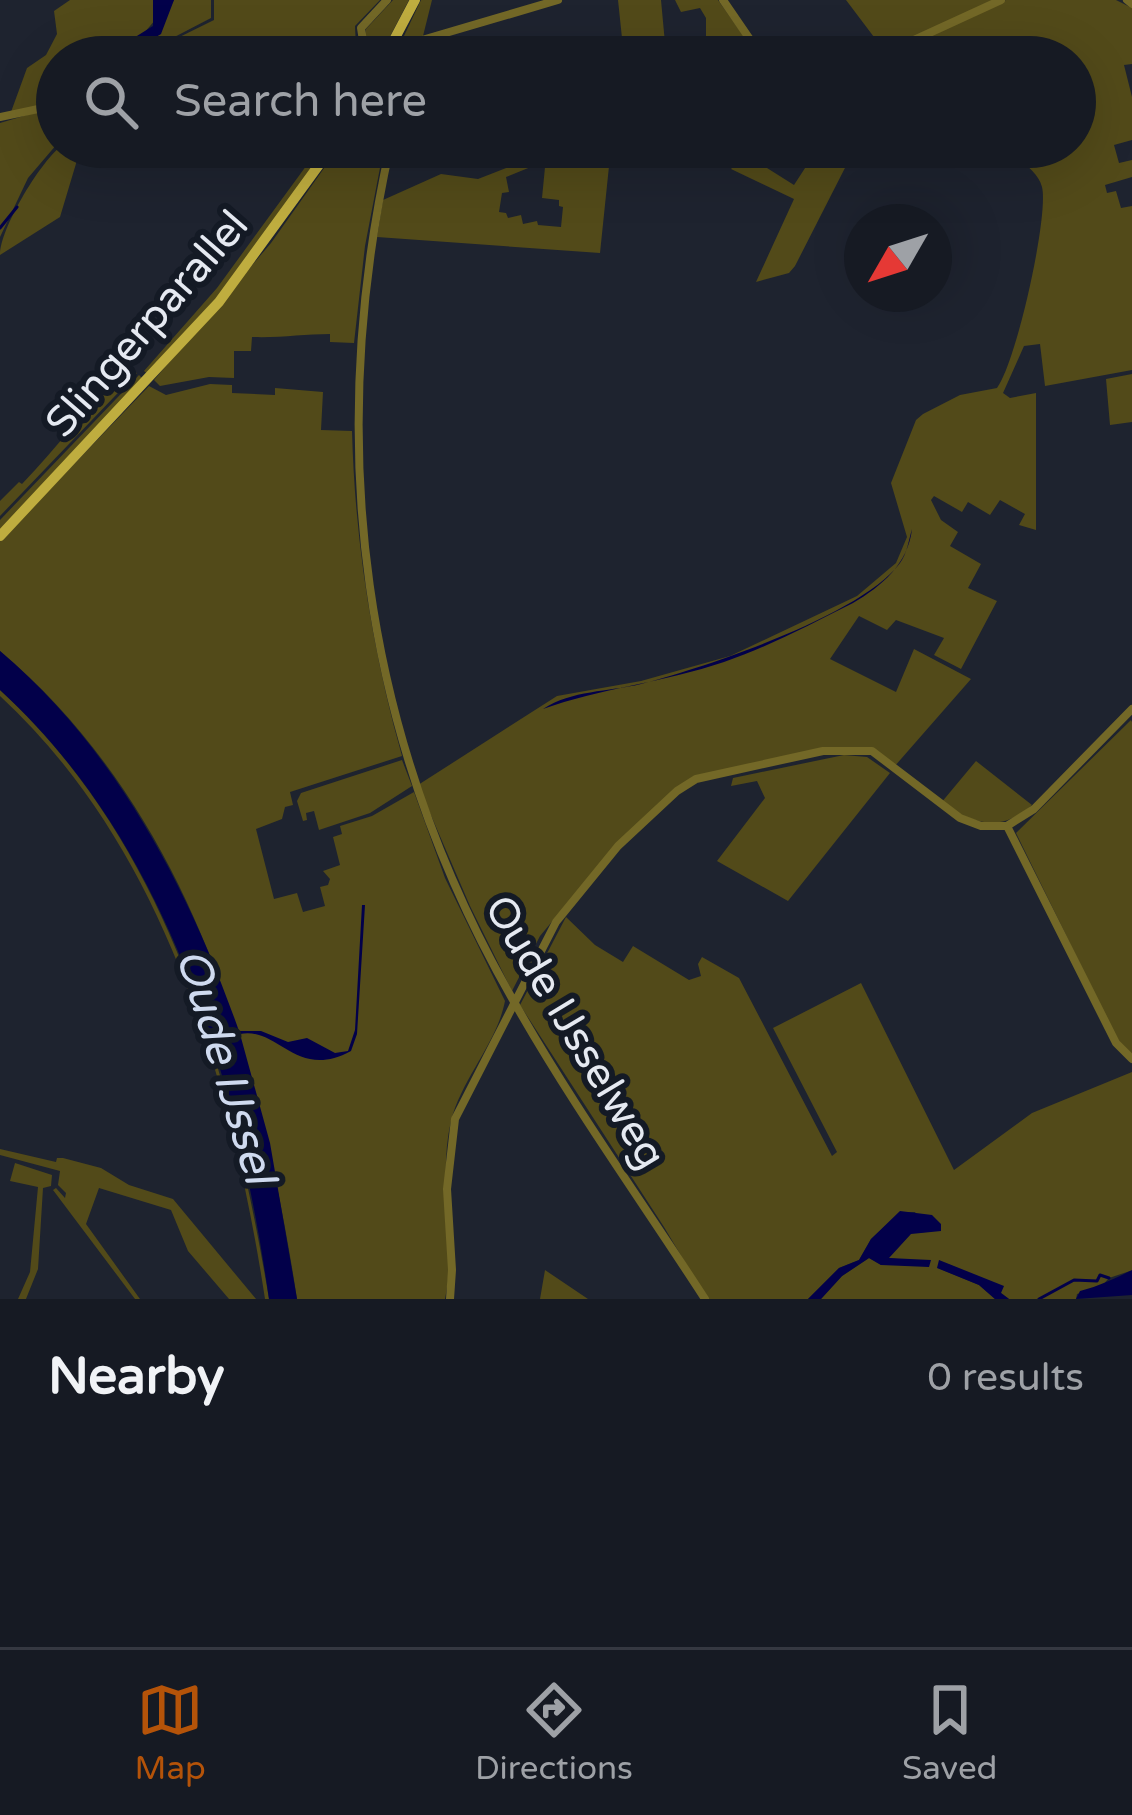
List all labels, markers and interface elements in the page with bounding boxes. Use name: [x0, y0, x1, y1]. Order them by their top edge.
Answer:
search box: [36, 36, 1096, 168]
icon: search: [78, 69, 144, 135]
text: Search here: [174, 75, 427, 129]
street label: Slingerparallel: [35, 200, 259, 448]
north arrow: [844, 204, 952, 312]
street label: Oude IJsselweg: [473, 886, 677, 1178]
water label: Oude IJssel: [164, 942, 288, 1195]
text: Nearby: [48, 1346, 225, 1408]
text: 0 results: [927, 1354, 1084, 1401]
tab: Map: [135, 1677, 206, 1788]
tab: Directions: [475, 1677, 633, 1788]
tab: Saved: [902, 1677, 997, 1788]

